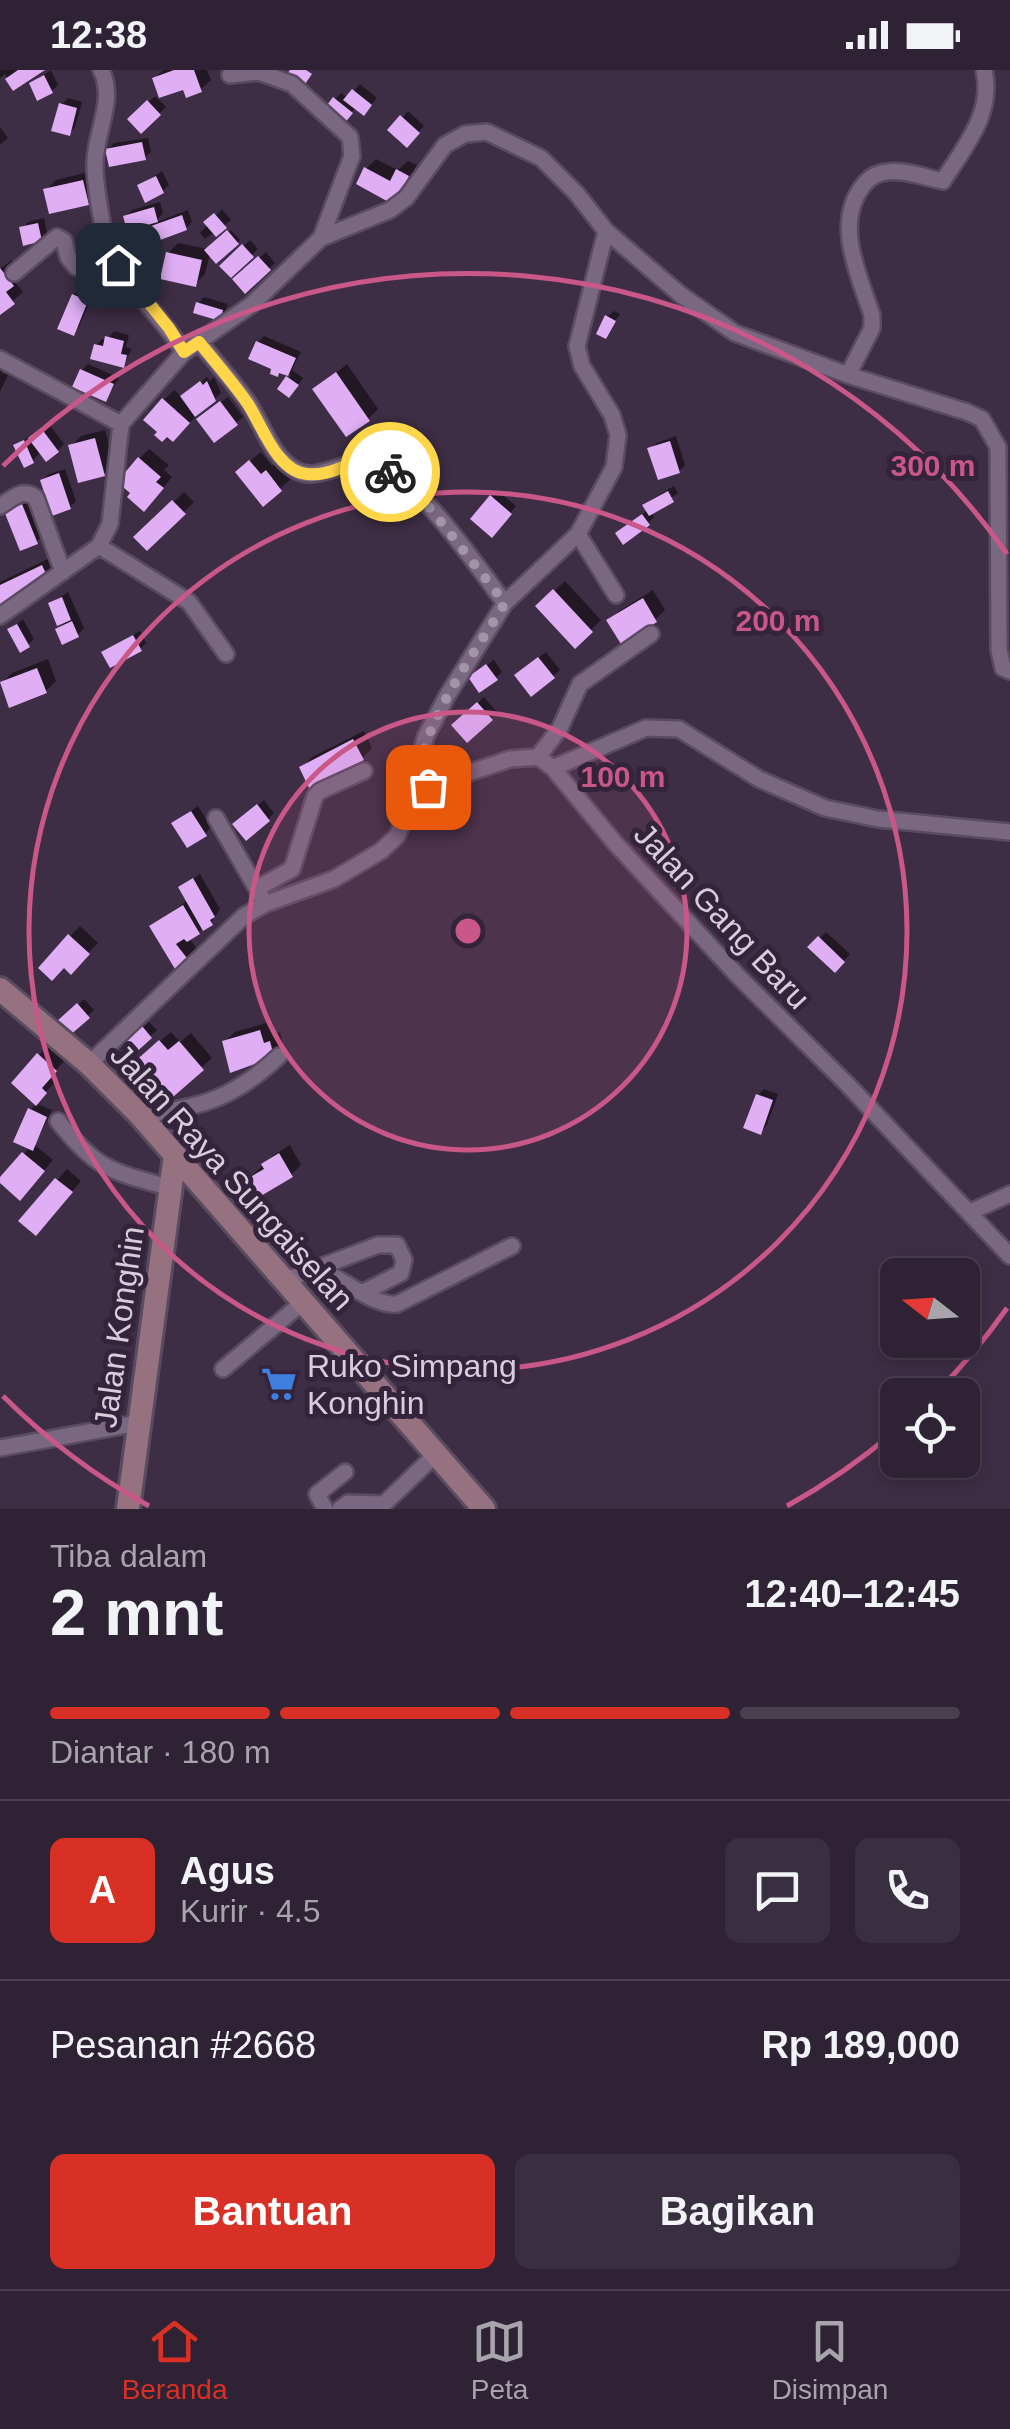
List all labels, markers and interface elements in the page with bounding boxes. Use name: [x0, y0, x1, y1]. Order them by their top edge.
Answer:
text: 12:38: [50, 14, 147, 56]
pin: [76, 223, 161, 308]
icon: home: [91, 238, 146, 293]
courier: [340, 422, 440, 522]
icon: bike: [363, 445, 418, 500]
text: 300 m: [890, 449, 976, 482]
text: 200 m: [735, 604, 821, 637]
pin: [386, 745, 471, 830]
icon: bag: [401, 760, 456, 815]
text: 100 m: [580, 760, 666, 793]
street label: Jalan Gang Baru: [627, 816, 817, 1016]
centre of rings: [450, 913, 486, 949]
street label: Jalan Raya Sungaiselan: [103, 1037, 361, 1317]
street label: Jalan Konghin: [87, 1224, 151, 1430]
north arrow: [880, 1258, 980, 1358]
map controls: [880, 1258, 980, 1478]
place label: Ruko Simpang Konghin: [307, 1348, 517, 1421]
supermarket icon: Ruko Simpang Konghin: [260, 1365, 298, 1403]
button: locate: [880, 1378, 980, 1478]
text: Tiba dalam: [50, 1538, 207, 1574]
text: 12:40–12:45: [744, 1573, 960, 1615]
text: 2 mnt: [50, 1576, 223, 1649]
text: Diantar · 180 m: [50, 1734, 271, 1770]
button: chat: [725, 1838, 830, 1943]
button: phone: [855, 1838, 960, 1943]
text: Agus: [180, 1850, 275, 1892]
text: A: [89, 1869, 116, 1911]
text: Kurir · 4.5: [180, 1893, 320, 1929]
text: Pesanan #2668: [50, 2024, 316, 2066]
text: Rp 189,000: [761, 2024, 960, 2066]
button: Bantuan: [50, 2154, 495, 2269]
button: Bagikan: [515, 2154, 960, 2269]
tab: Beranda: [122, 2314, 228, 2406]
tab: Peta: [471, 2314, 528, 2406]
tab: Disimpan: [772, 2314, 888, 2406]

